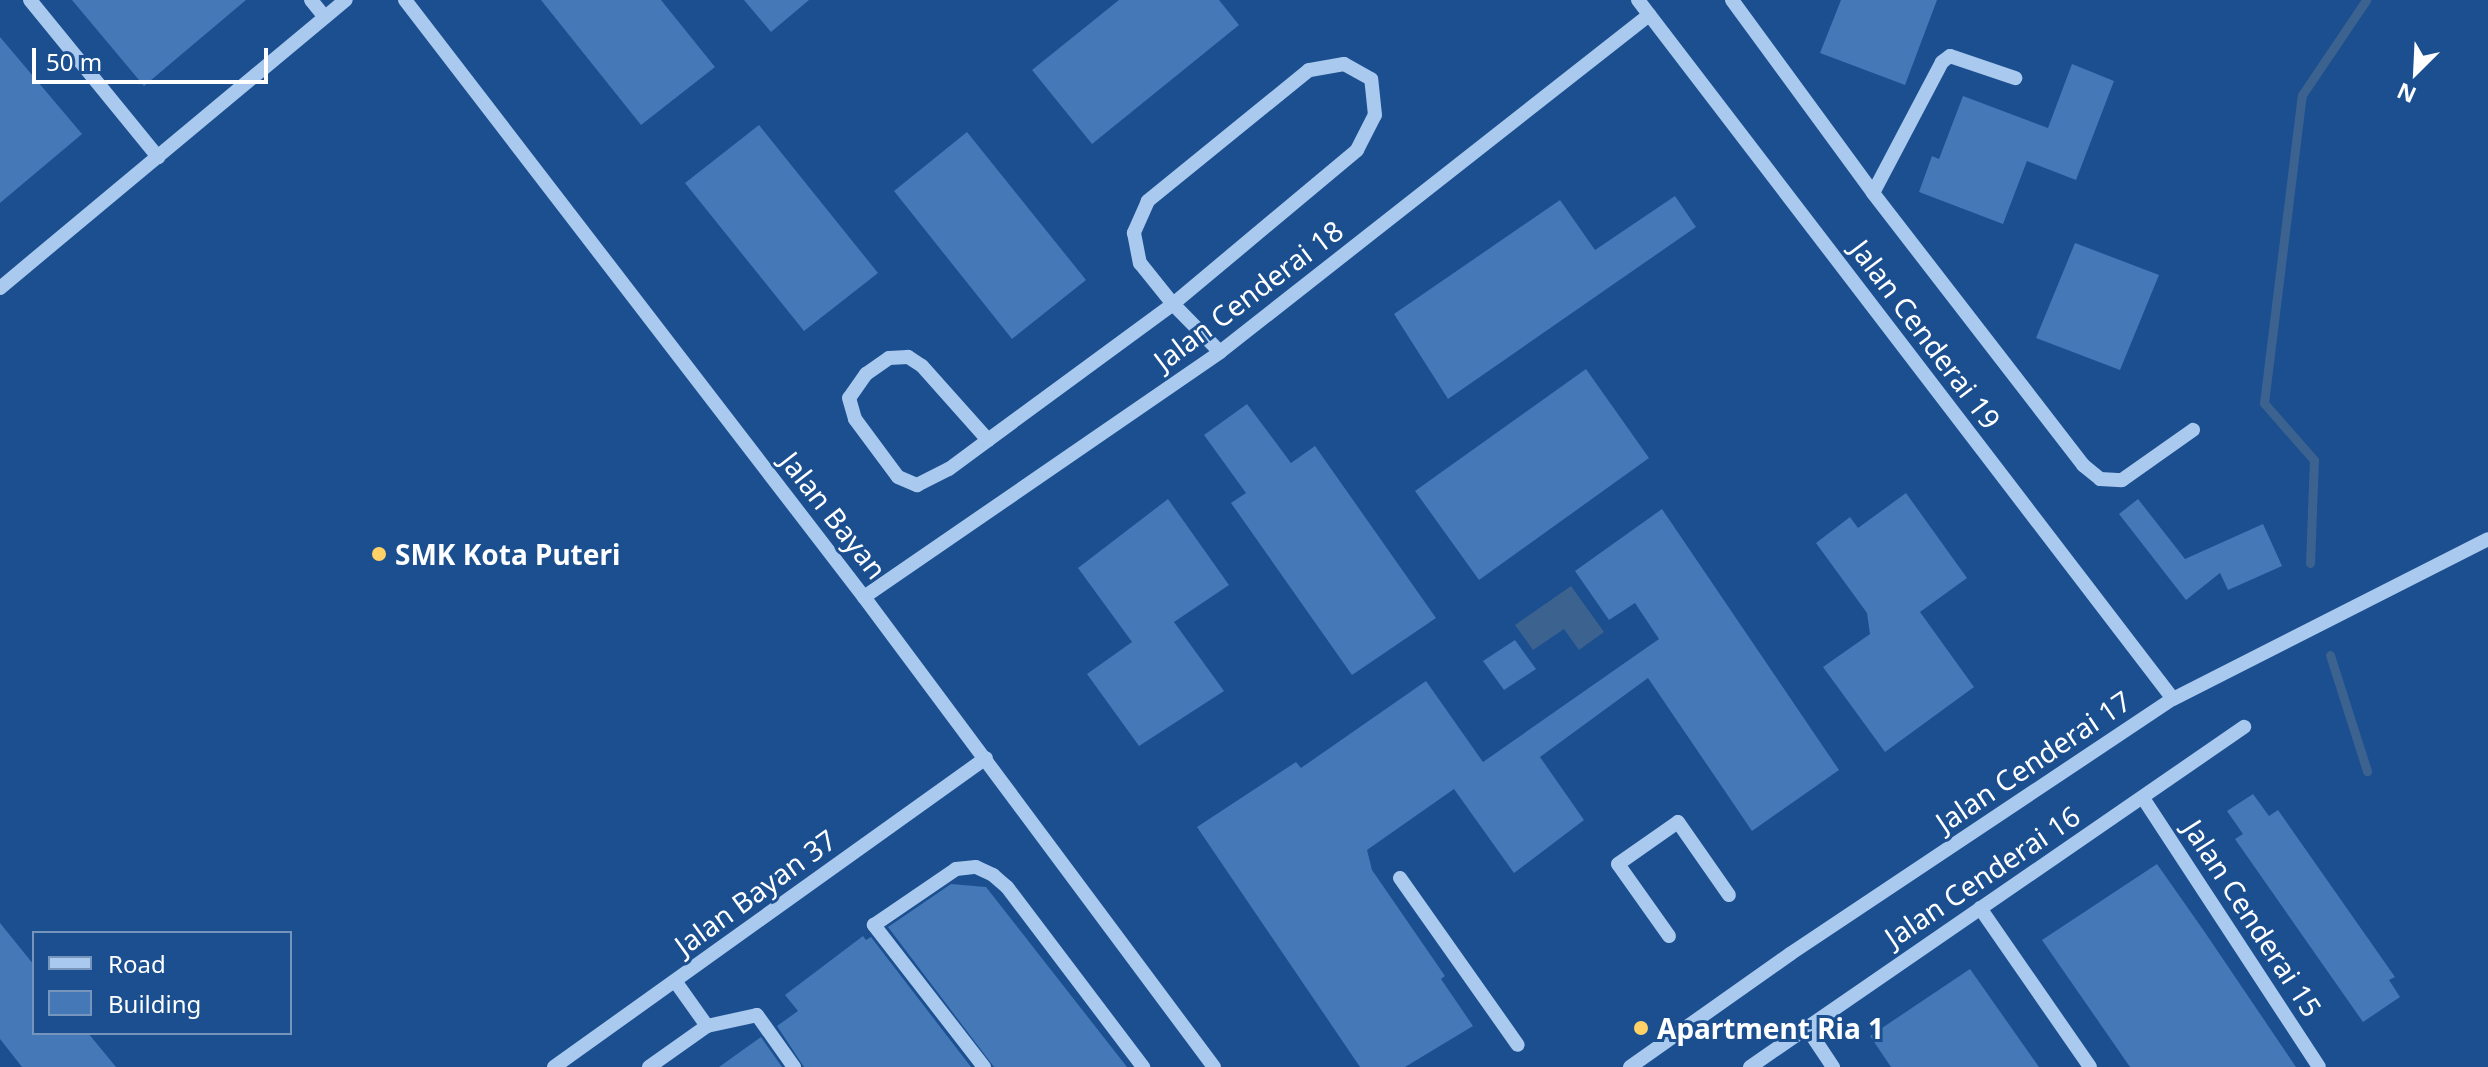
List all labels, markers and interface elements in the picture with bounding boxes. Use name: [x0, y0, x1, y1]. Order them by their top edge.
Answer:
scale bar: [36, 32, 272, 82]
north arrow: [2376, 32, 2456, 112]
text: 50 m: [46, 45, 102, 78]
text: N: [2392, 77, 2421, 111]
street label: Jalan Cenderai 18: [1147, 213, 1349, 377]
street label: Jalan Cenderai 19: [1844, 233, 2008, 435]
street label: Jalan Bayan: [774, 445, 894, 585]
place label: SMK Kota Puteri: [395, 537, 620, 571]
marker: SMK Kota Puteri: [370, 545, 388, 563]
street label: Jalan Cenderai 17: [1929, 683, 2137, 839]
street label: Jalan Cenderai 16: [1878, 798, 2086, 954]
street label: Jalan Cenderai 15: [2177, 813, 2329, 1023]
street label: Jalan Bayan 37: [668, 822, 842, 962]
legend: [32, 931, 292, 1035]
text: Road: [108, 947, 166, 980]
text: Building: [108, 987, 201, 1020]
place label: Apartment Ria 1: [1657, 1011, 1884, 1045]
marker: Apartment Ria 1: [1632, 1019, 1650, 1037]

